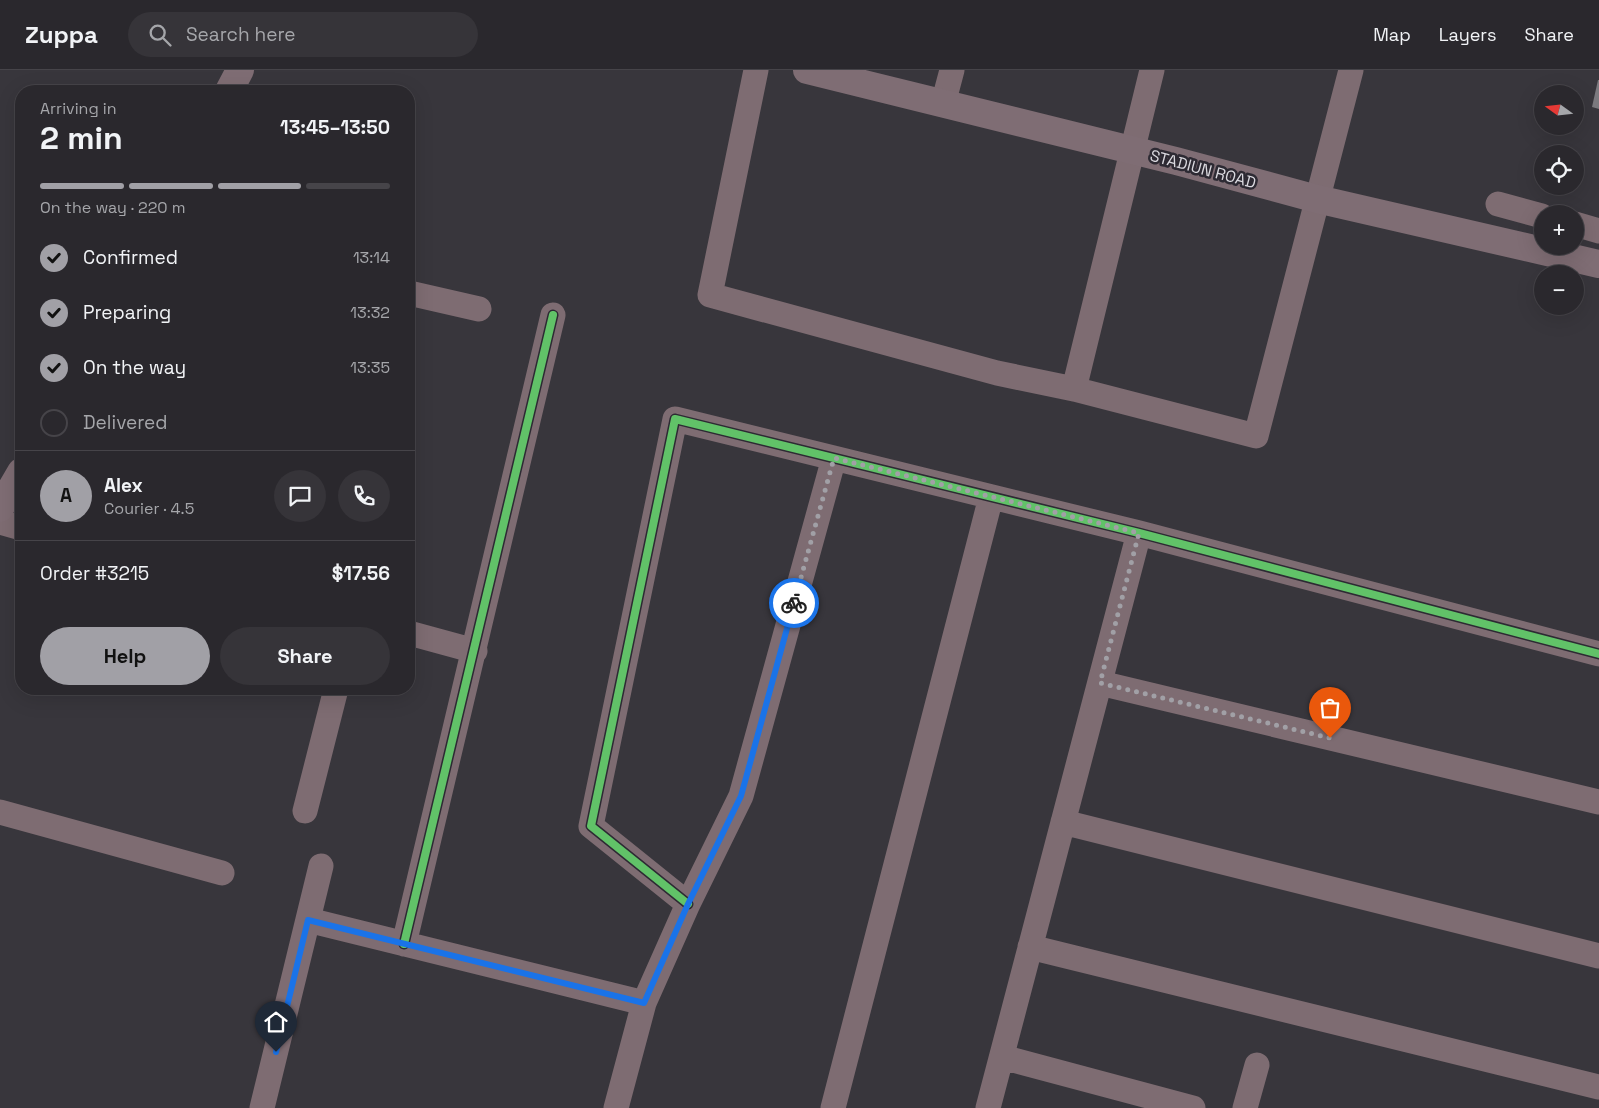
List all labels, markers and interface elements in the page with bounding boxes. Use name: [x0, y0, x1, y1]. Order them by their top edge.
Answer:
search box: [128, 12, 478, 57]
text: Zuppa: [25, 19, 98, 50]
icon: search: [146, 21, 174, 49]
text: Search here: [186, 22, 295, 47]
text: Map: [1373, 23, 1411, 46]
text: Layers: [1439, 23, 1496, 46]
text: Share: [1524, 23, 1574, 46]
north arrow: [1534, 85, 1584, 135]
map controls: [1534, 85, 1584, 315]
text: Arriving in: [40, 98, 117, 119]
text: 13:45–13:50: [280, 115, 390, 140]
text: 2 min: [40, 118, 123, 158]
street label: STADIUN ROAD: [1148, 145, 1258, 193]
button: locate: [1534, 145, 1584, 195]
text: On the way · 220 m: [40, 197, 186, 218]
button: +: [1534, 205, 1584, 255]
icon: check: [40, 244, 68, 272]
text: Confirmed: [83, 245, 178, 270]
text: 13:14: [353, 247, 390, 268]
button: −: [1534, 265, 1584, 315]
icon: check: [40, 299, 68, 327]
text: Preparing: [83, 300, 171, 325]
text: 13:32: [350, 302, 390, 323]
icon: check: [40, 354, 68, 382]
text: On the way: [83, 355, 186, 380]
text: 13:35: [350, 357, 390, 378]
text: Delivered: [83, 410, 168, 435]
button: chat: [274, 470, 326, 522]
button: phone: [338, 470, 390, 522]
text: Alex: [104, 473, 143, 498]
text: A: [60, 483, 72, 508]
text: Courier · 4.5: [104, 498, 194, 519]
text: Order #3215: [40, 561, 149, 586]
text: $17.56: [332, 561, 390, 586]
courier: [769, 578, 819, 628]
icon: bike: [780, 589, 808, 617]
button: Help: [40, 627, 210, 685]
button: Share: [220, 627, 390, 685]
pin: [1309, 687, 1351, 738]
icon: bag: [1316, 694, 1344, 722]
pin: [255, 1001, 297, 1052]
icon: home: [262, 1008, 290, 1036]

